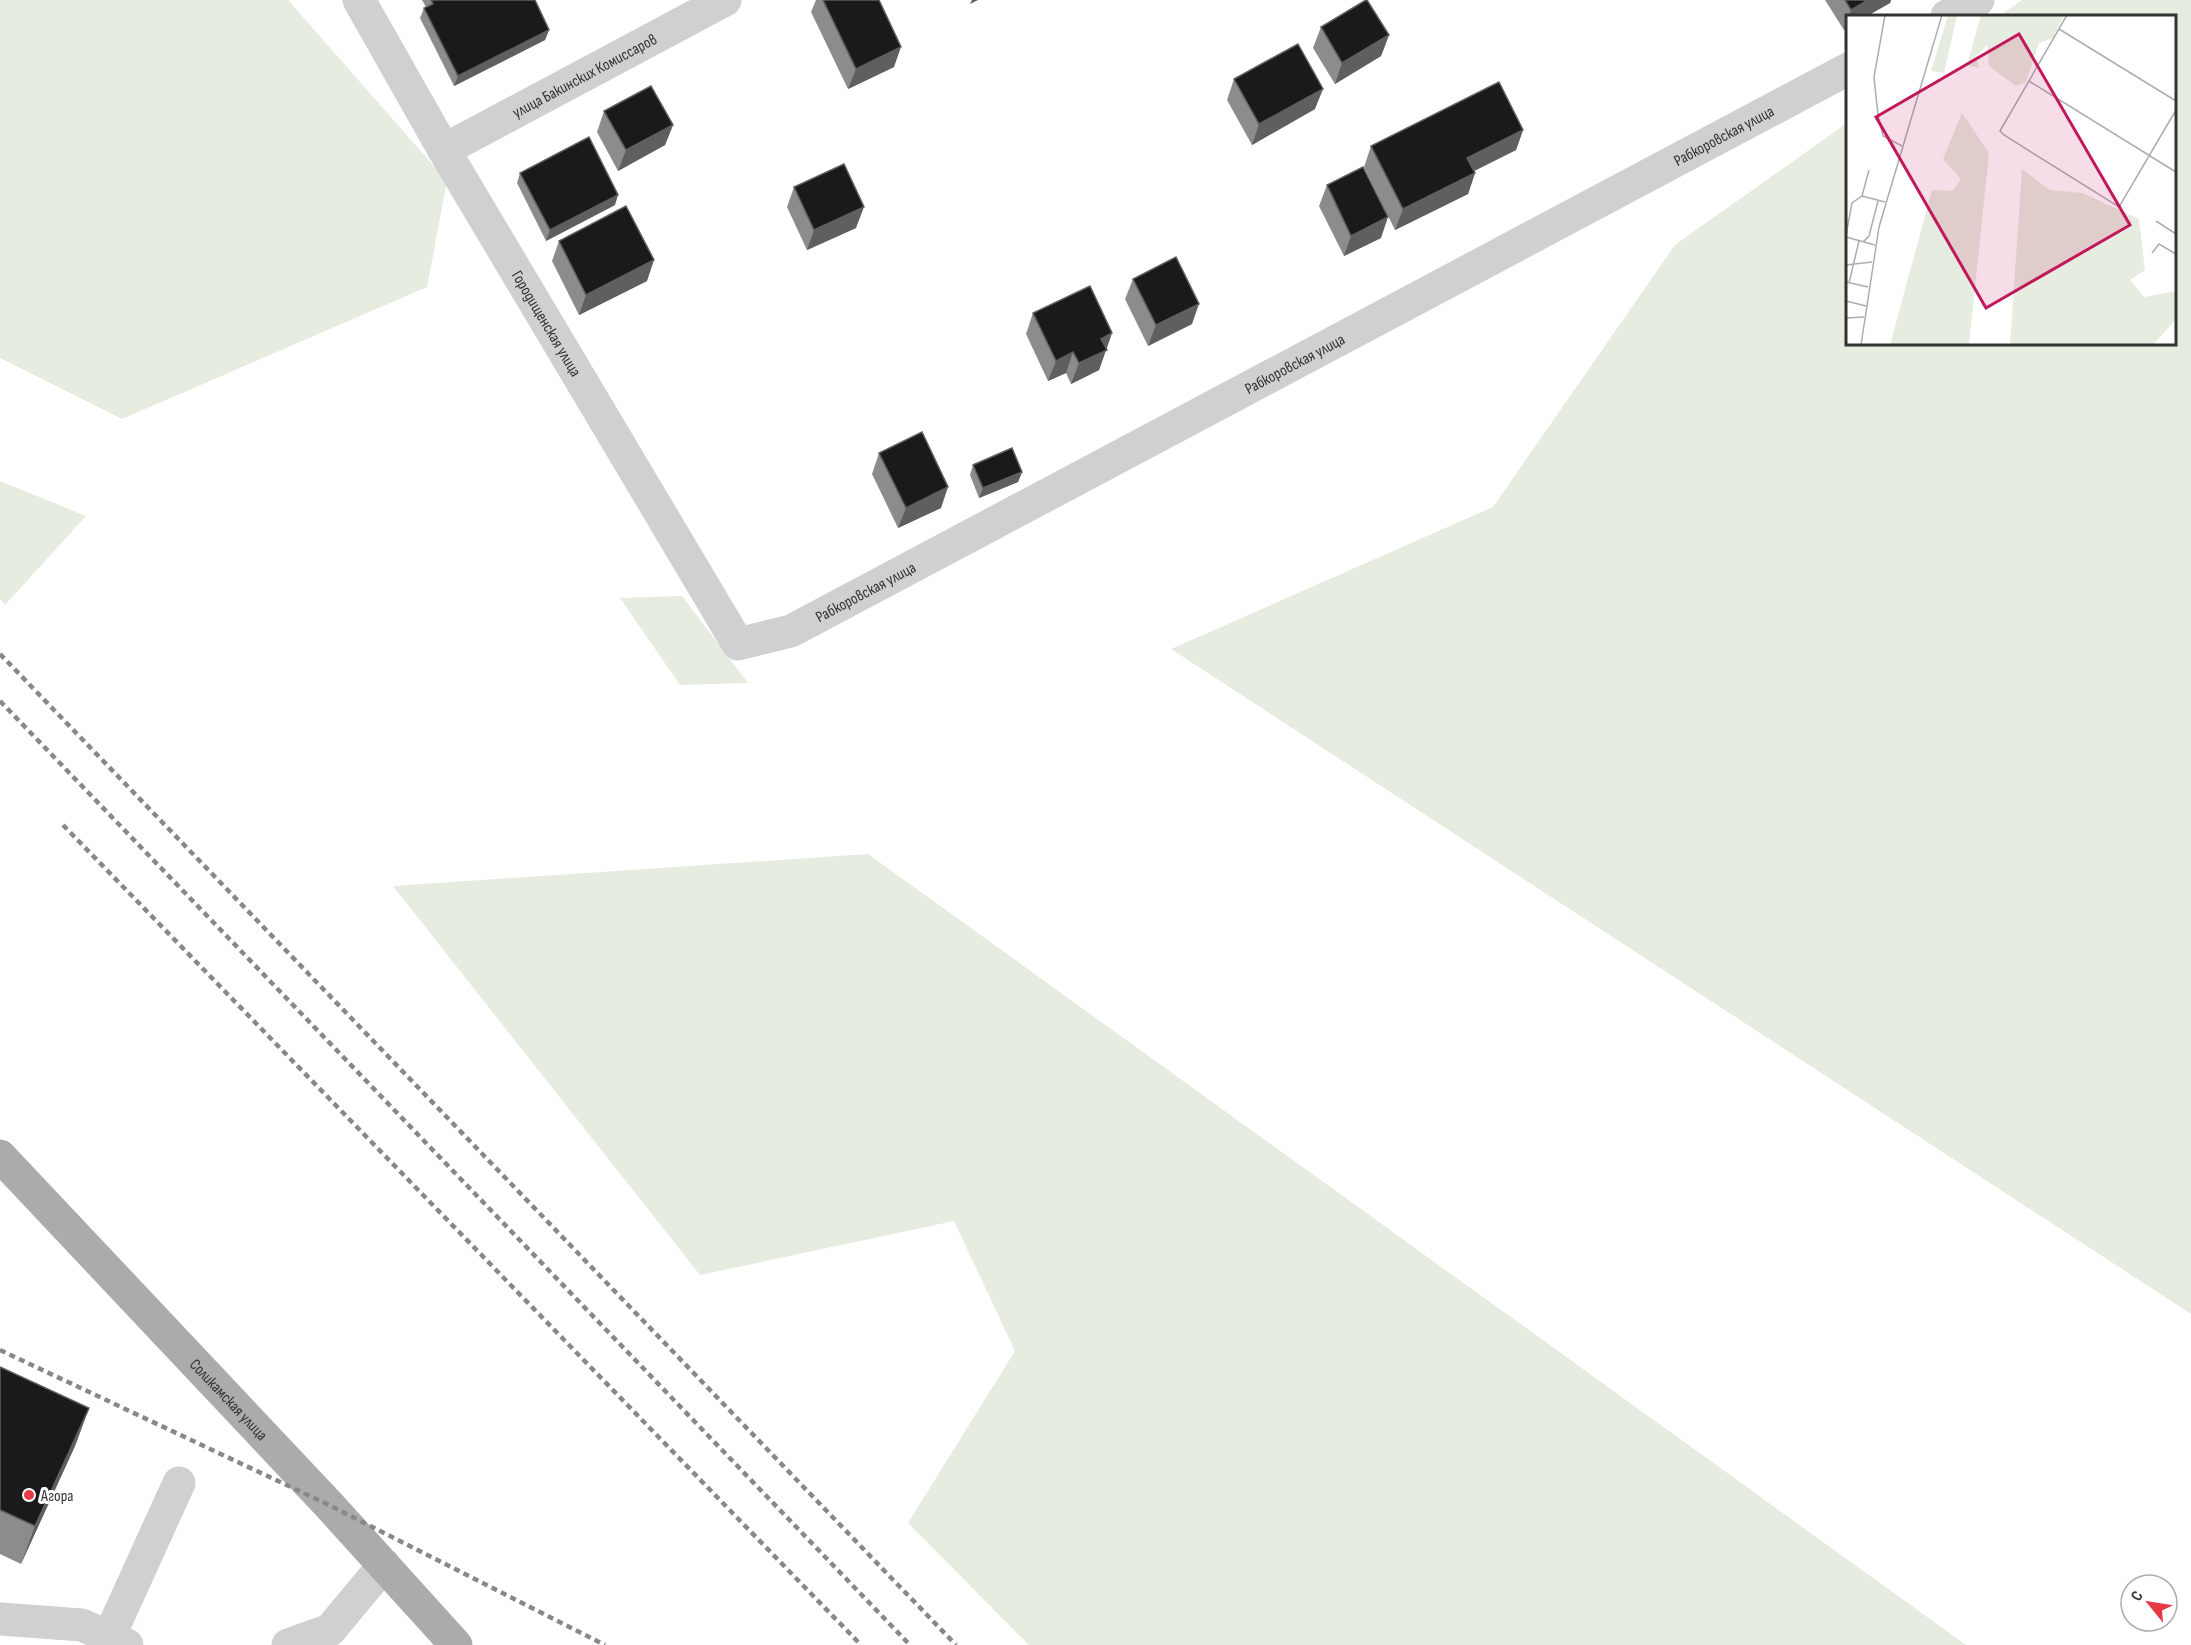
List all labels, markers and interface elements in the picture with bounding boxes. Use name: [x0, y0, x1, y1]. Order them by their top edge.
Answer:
inset map: [1846, 15, 2176, 345]
street label: улица Бакинских Комиссаров: [509, 30, 660, 123]
street label: Рабкоровская улица: [1671, 102, 1777, 171]
street label: Городищенская улица: [507, 268, 585, 380]
street label: Рабкоровская улица: [1242, 330, 1348, 399]
street label: Рабкоровская улица: [813, 558, 919, 627]
street label: Соликамская улица: [185, 1355, 271, 1445]
place label: Агора: [40, 1487, 73, 1506]
marker: Агора: [22, 1488, 36, 1502]
north arrow: [2119, 1573, 2179, 1633]
text: С: [2127, 1588, 2148, 1605]

